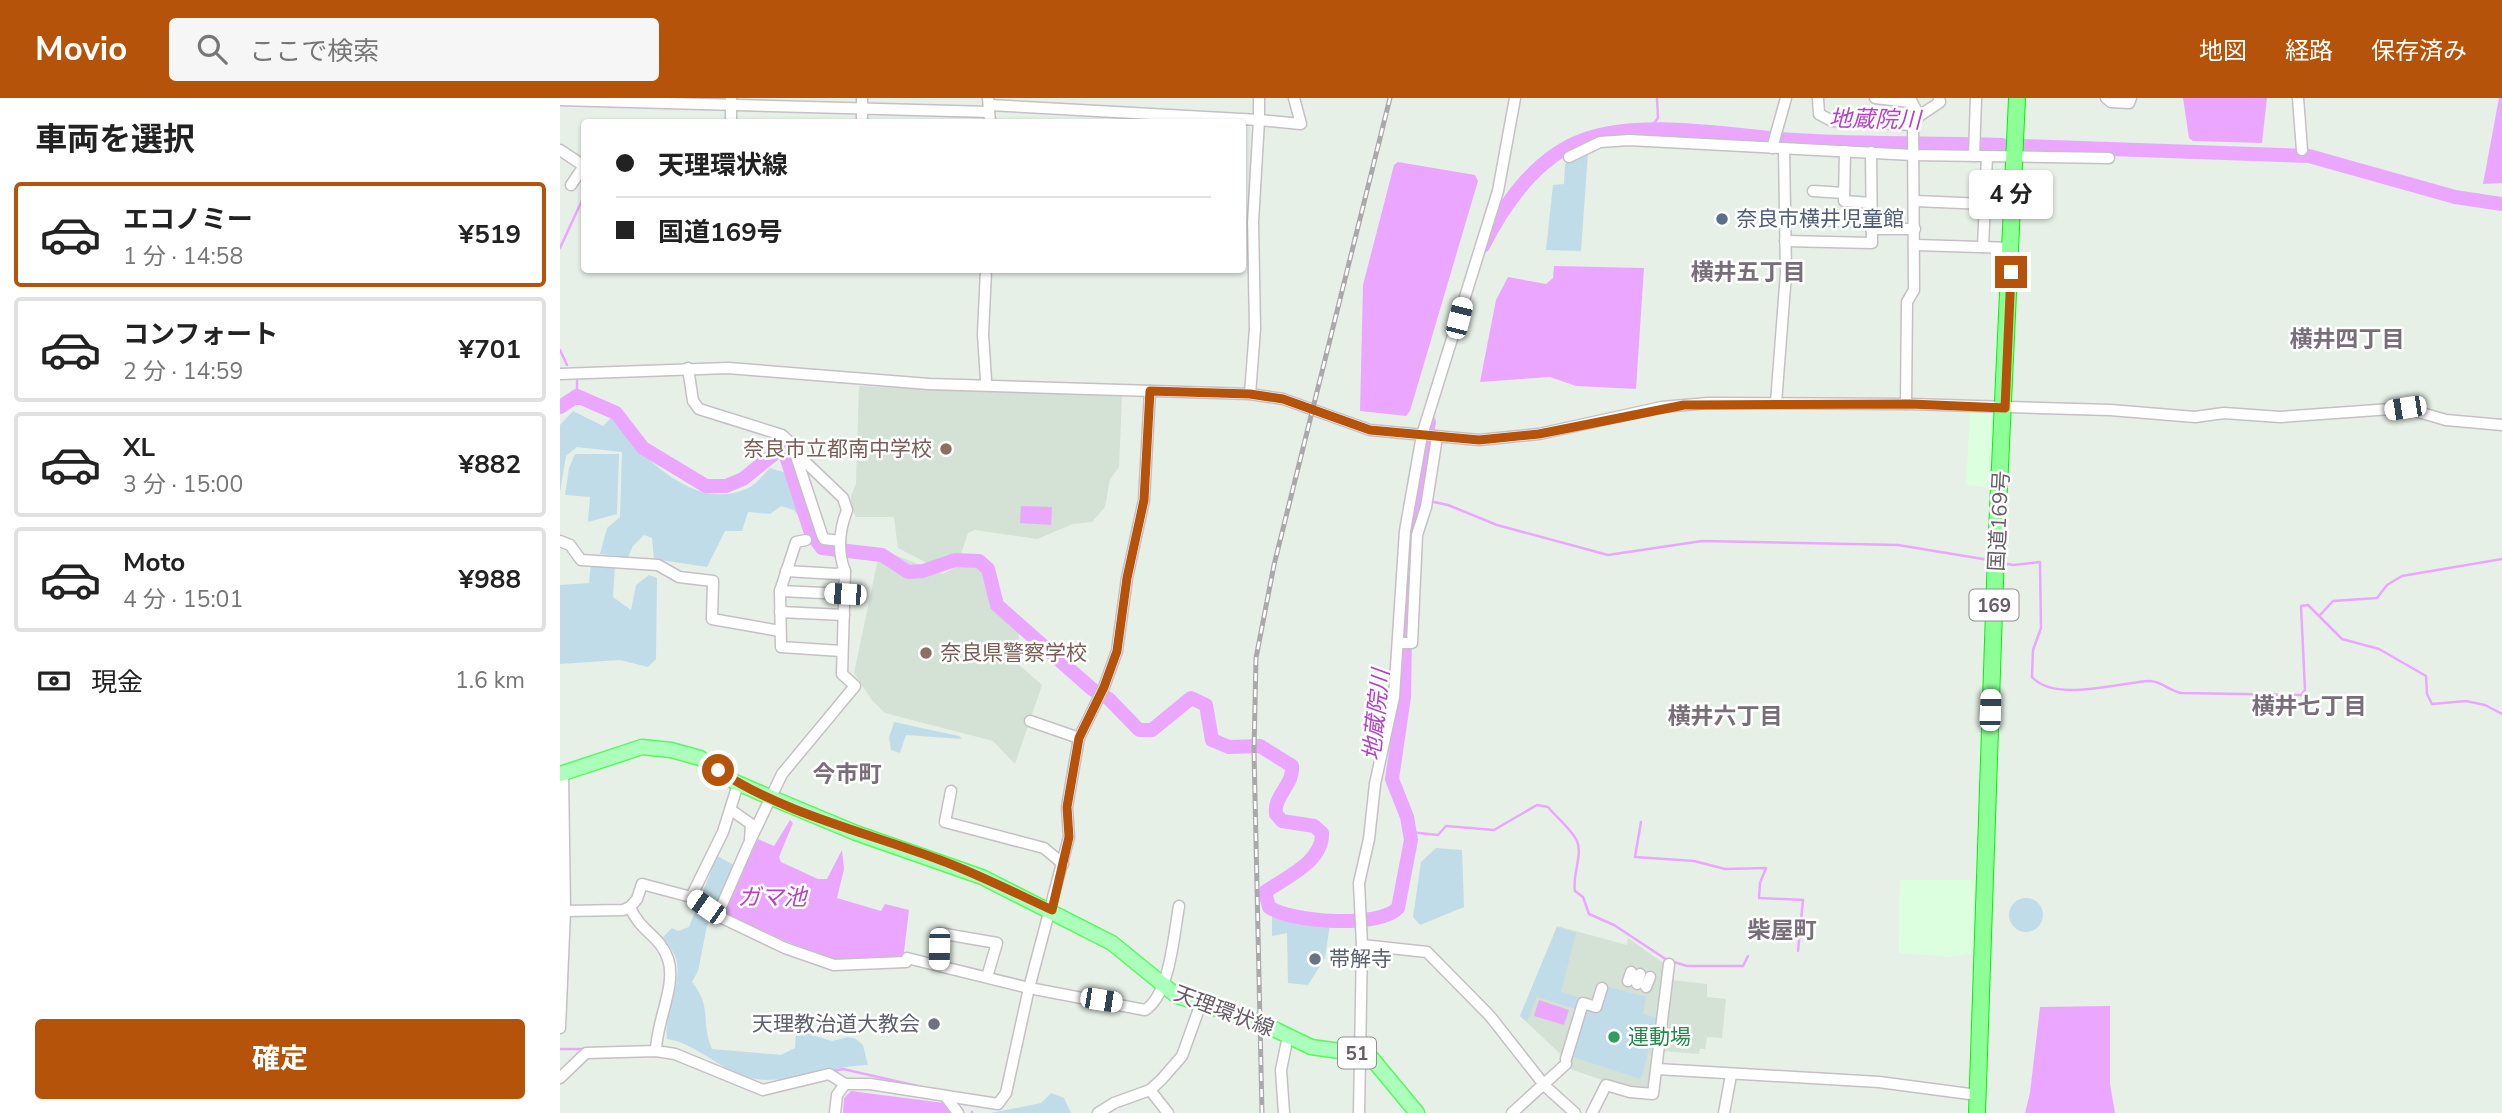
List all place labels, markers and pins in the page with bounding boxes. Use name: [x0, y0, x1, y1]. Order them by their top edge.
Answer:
place label: 奈良市横井児童館: [1736, 205, 1904, 233]
marker: 奈良市横井児童館: [1714, 211, 1730, 227]
place label: 奈良市立都南中学校: [743, 435, 932, 463]
marker: 奈良市立都南中学校: [938, 441, 954, 457]
place label: 奈良県警察学校: [940, 639, 1087, 667]
marker: 奈良県警察学校: [918, 645, 934, 661]
place label: 帯解寺: [1329, 945, 1392, 973]
marker: 帯解寺: [1307, 951, 1323, 967]
place label: 天理教治道大教会: [752, 1010, 920, 1038]
marker: 天理教治道大教会: [926, 1016, 942, 1032]
place label: 運動場: [1628, 1023, 1691, 1051]
marker: 運動場: [1606, 1029, 1622, 1045]

